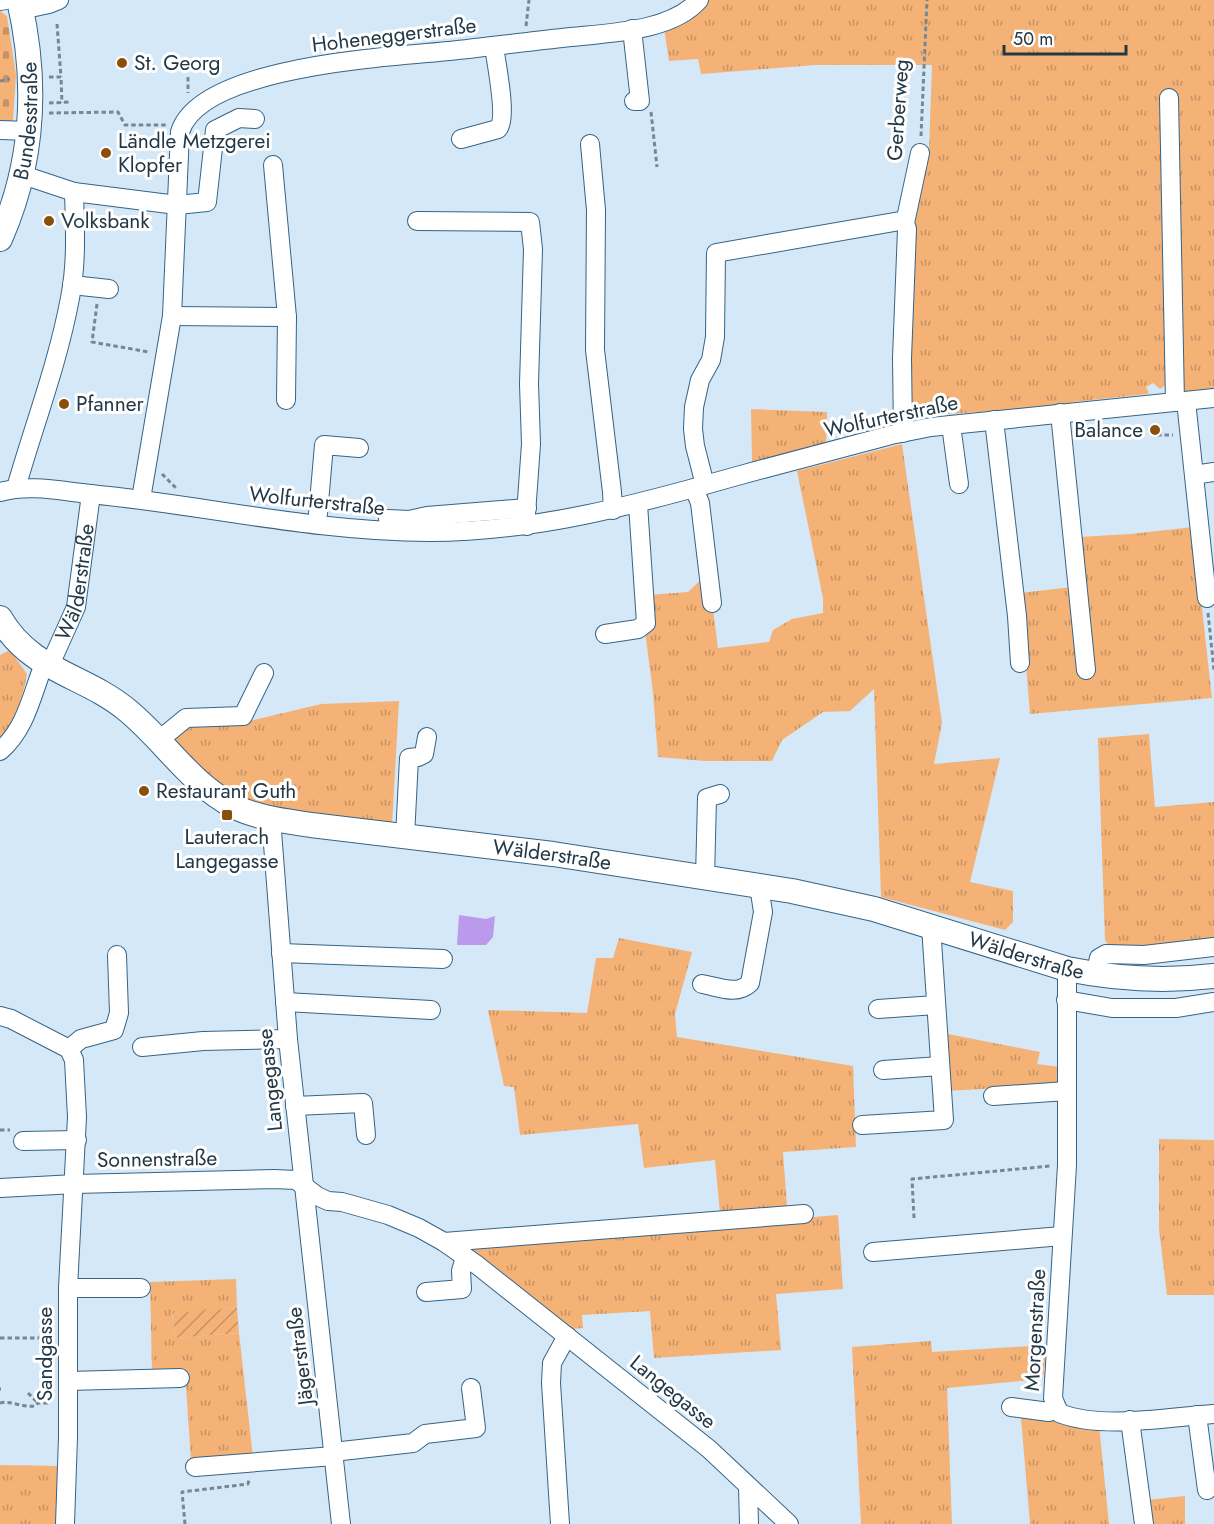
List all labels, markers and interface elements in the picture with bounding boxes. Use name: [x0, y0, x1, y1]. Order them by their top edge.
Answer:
street label: Hoheneggerstraße: [310, 10, 478, 60]
scale bar: [1004, 18, 1126, 56]
text: 50 m: [1013, 26, 1053, 52]
place label: St. Georg: [134, 48, 221, 78]
marker: St. Georg: [115, 56, 129, 70]
street label: Gerberweg: [879, 58, 917, 162]
street label: Bundesstraße: [6, 61, 45, 183]
place label: Ländle Metzgerei Klopfer: [118, 126, 271, 180]
marker: Ländle Metzgerei Klopfer: [99, 146, 113, 160]
place label: Volksbank: [61, 206, 150, 236]
marker: Volksbank: [42, 214, 56, 228]
street label: Wolfurterstraße: [821, 387, 961, 445]
place label: Pfanner: [76, 389, 144, 419]
marker: Pfanner: [57, 397, 71, 411]
place label: Balance: [1074, 415, 1143, 445]
marker: Balance: [1148, 423, 1162, 437]
street label: Wolfurterstraße: [248, 479, 386, 523]
street label: Wälderstraße: [48, 522, 102, 646]
place label: Restaurant Guth: [156, 776, 296, 806]
marker: Restaurant Guth: [137, 784, 151, 798]
marker: Lauterach Langegasse: [220, 808, 234, 822]
place label: Lauterach Langegasse: [175, 822, 279, 876]
street label: Wälderstraße: [491, 832, 614, 878]
street label: Wälderstraße: [965, 924, 1087, 987]
street label: Langegasse: [250, 1027, 290, 1133]
street label: Sonnenstraße: [97, 1143, 218, 1175]
street label: Morgenstraße: [1017, 1268, 1053, 1392]
street label: Jägerstraße: [279, 1305, 321, 1410]
street label: Sandgasse: [30, 1307, 60, 1401]
street label: Langegasse: [623, 1348, 723, 1436]

